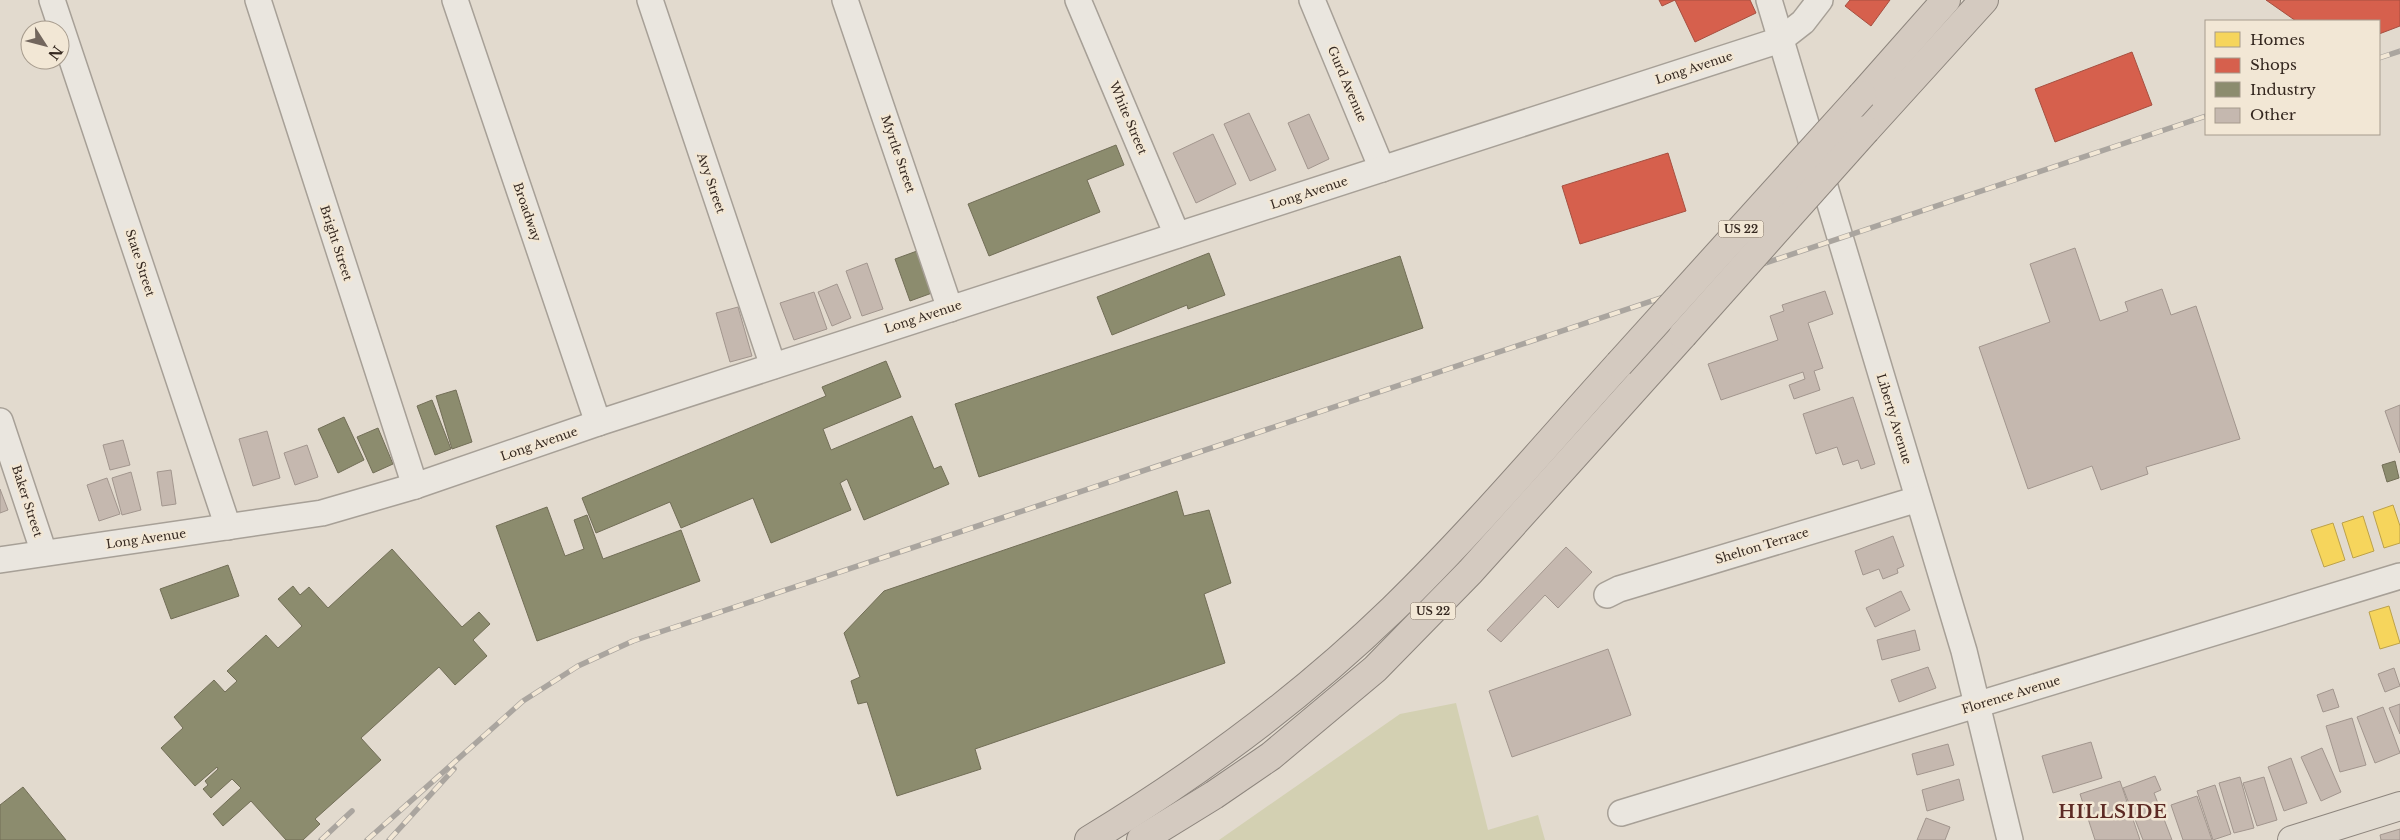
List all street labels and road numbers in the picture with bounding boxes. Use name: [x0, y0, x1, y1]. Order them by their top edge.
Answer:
street label: Gurd Avenue: [1325, 44, 1370, 124]
street label: Long Avenue: [1653, 48, 1735, 87]
street label: White Street: [1106, 78, 1151, 157]
street label: Myrtle Street: [878, 113, 919, 195]
street label: Avy Street: [694, 150, 729, 215]
street label: Long Avenue: [1268, 173, 1350, 212]
street label: Broadway: [510, 180, 545, 244]
street label: Bright Street: [317, 203, 356, 283]
road number: US 22: [1718, 220, 1764, 238]
street label: State Street: [123, 227, 159, 299]
street label: Long Avenue: [882, 297, 964, 336]
street label: Liberty Avenue: [1874, 372, 1915, 466]
street label: Long Avenue: [498, 423, 579, 464]
street label: Baker Street: [9, 463, 46, 539]
street label: Shelton Terrace: [1713, 524, 1811, 567]
street label: Long Avenue: [105, 525, 187, 552]
road number: US 22: [1410, 602, 1456, 620]
street label: Florence Avenue: [1960, 672, 2062, 717]

